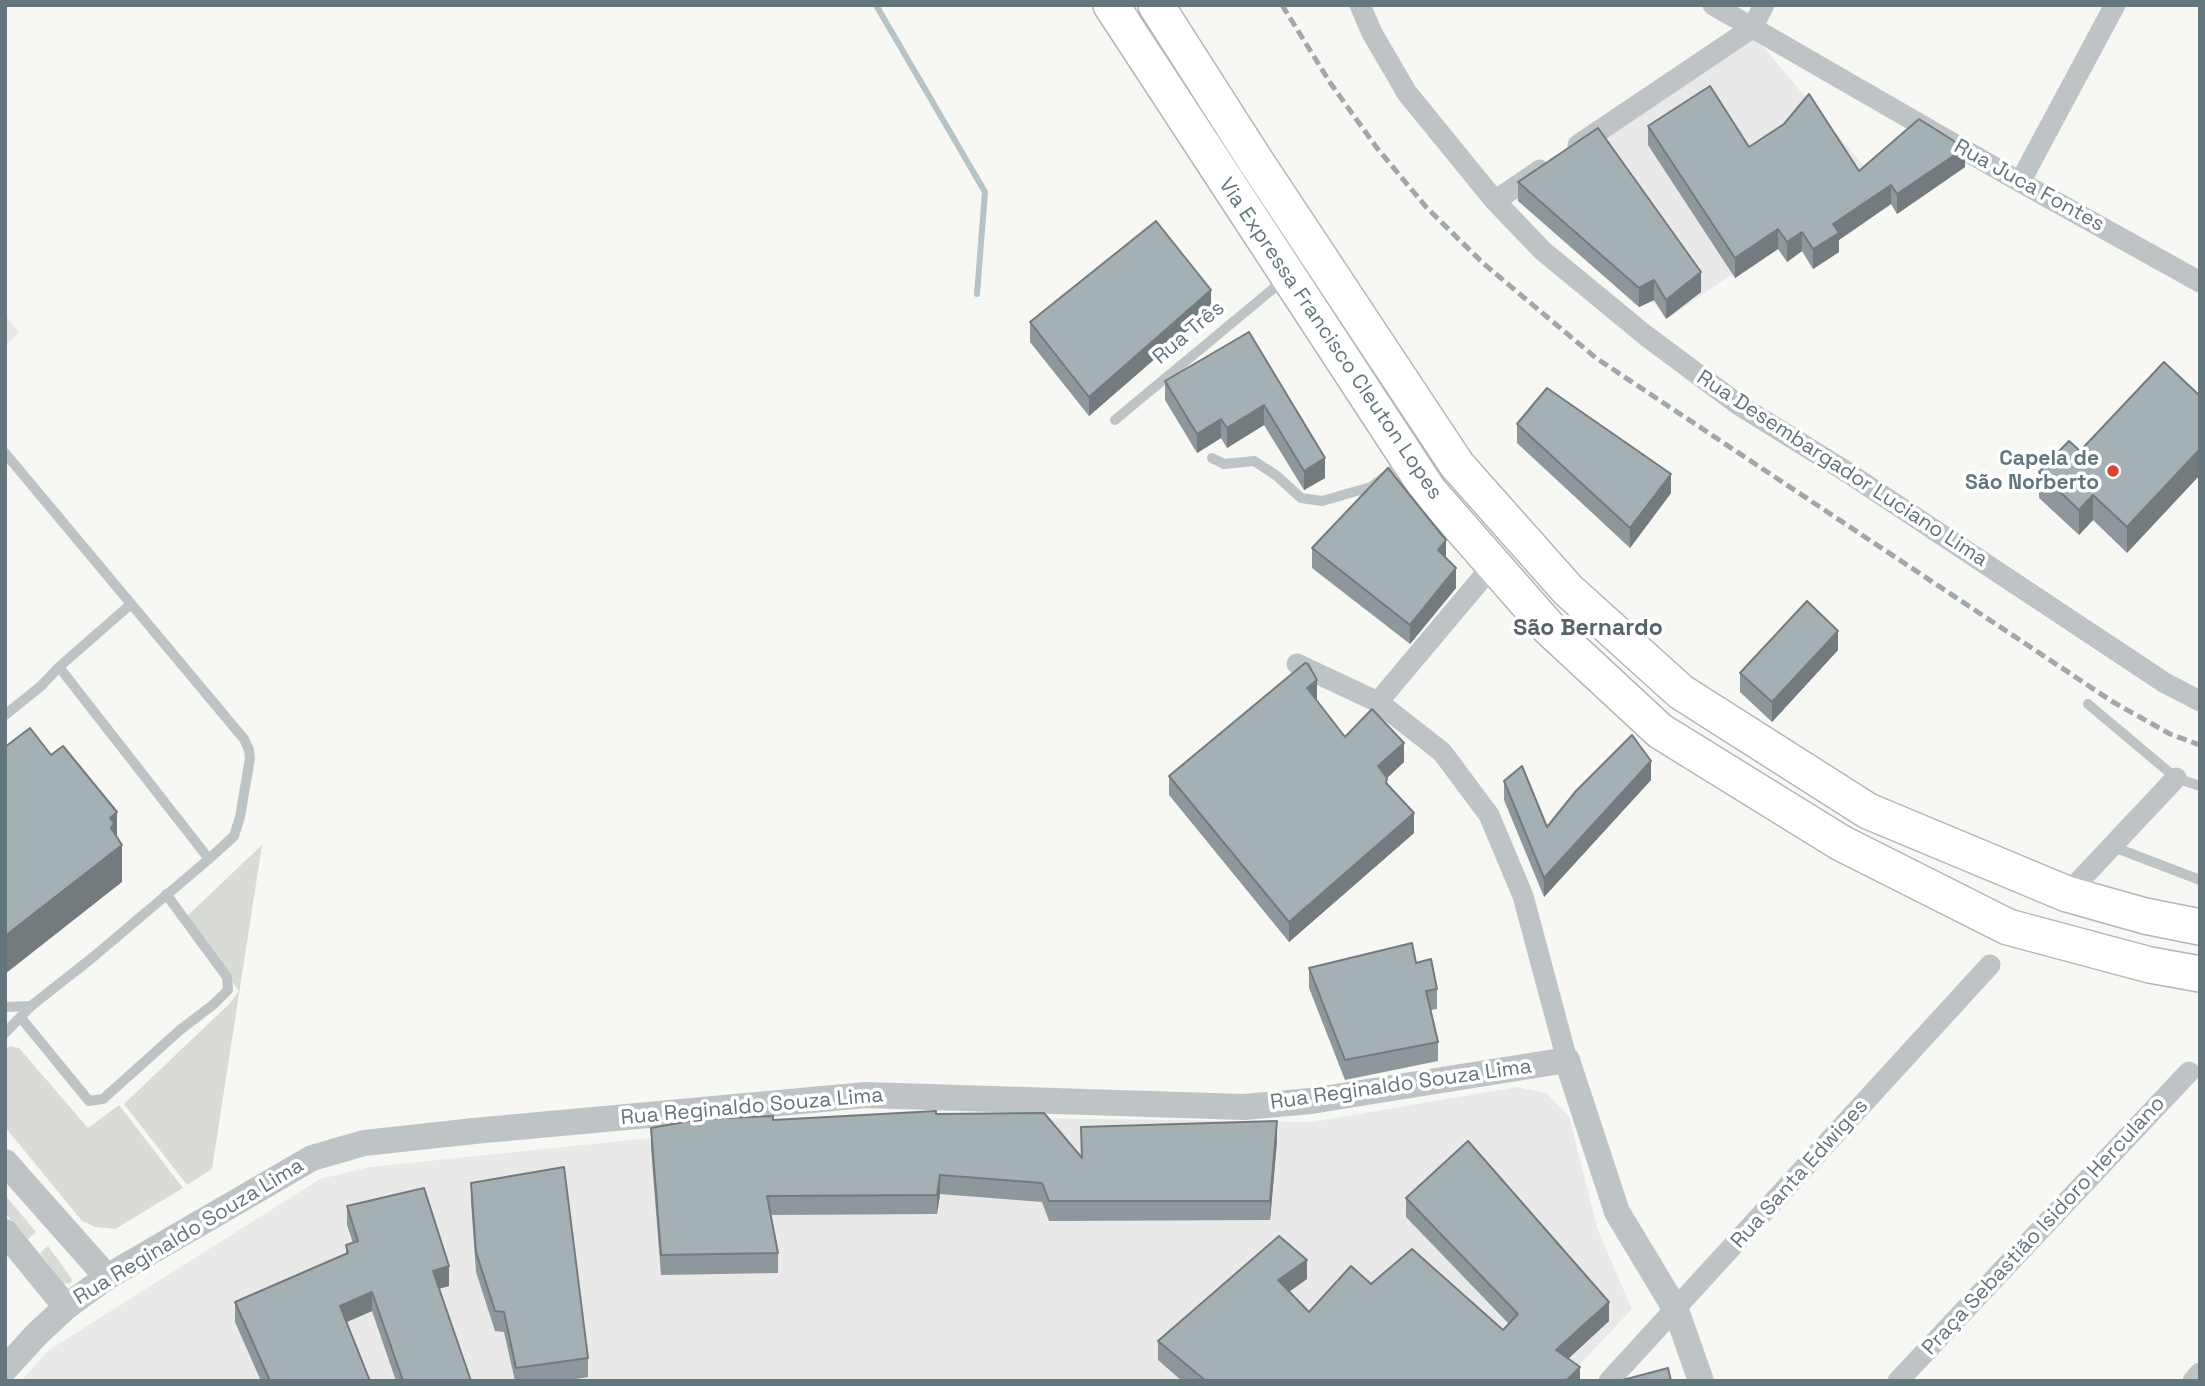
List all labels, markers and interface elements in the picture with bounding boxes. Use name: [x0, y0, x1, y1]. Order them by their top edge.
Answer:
street label: Rua Juca Fontes: [1949, 134, 2109, 238]
street label: Via Expressa Francisco Cleuton Lopes: [1213, 173, 1447, 505]
street label: Rua Três: [1148, 296, 1230, 370]
street label: Rua Desembargador Luciano Lima: [1692, 365, 1992, 573]
place label: Capela de São Norberto: [1965, 446, 2099, 496]
marker: Capela de São Norberto: [2105, 463, 2121, 479]
district label: São Bernardo: [1513, 615, 1663, 643]
street label: Rua Reginaldo Souza Lima: [1269, 1054, 1533, 1116]
street label: Rua Reginaldo Souza Lima: [620, 1083, 884, 1131]
street label: Praça Sebastião Isidoro Herculano: [1917, 1091, 2171, 1361]
street label: Rua Santa Edwiges: [1726, 1094, 1874, 1254]
street label: Rua Reginaldo Souza Lima: [70, 1153, 308, 1311]

